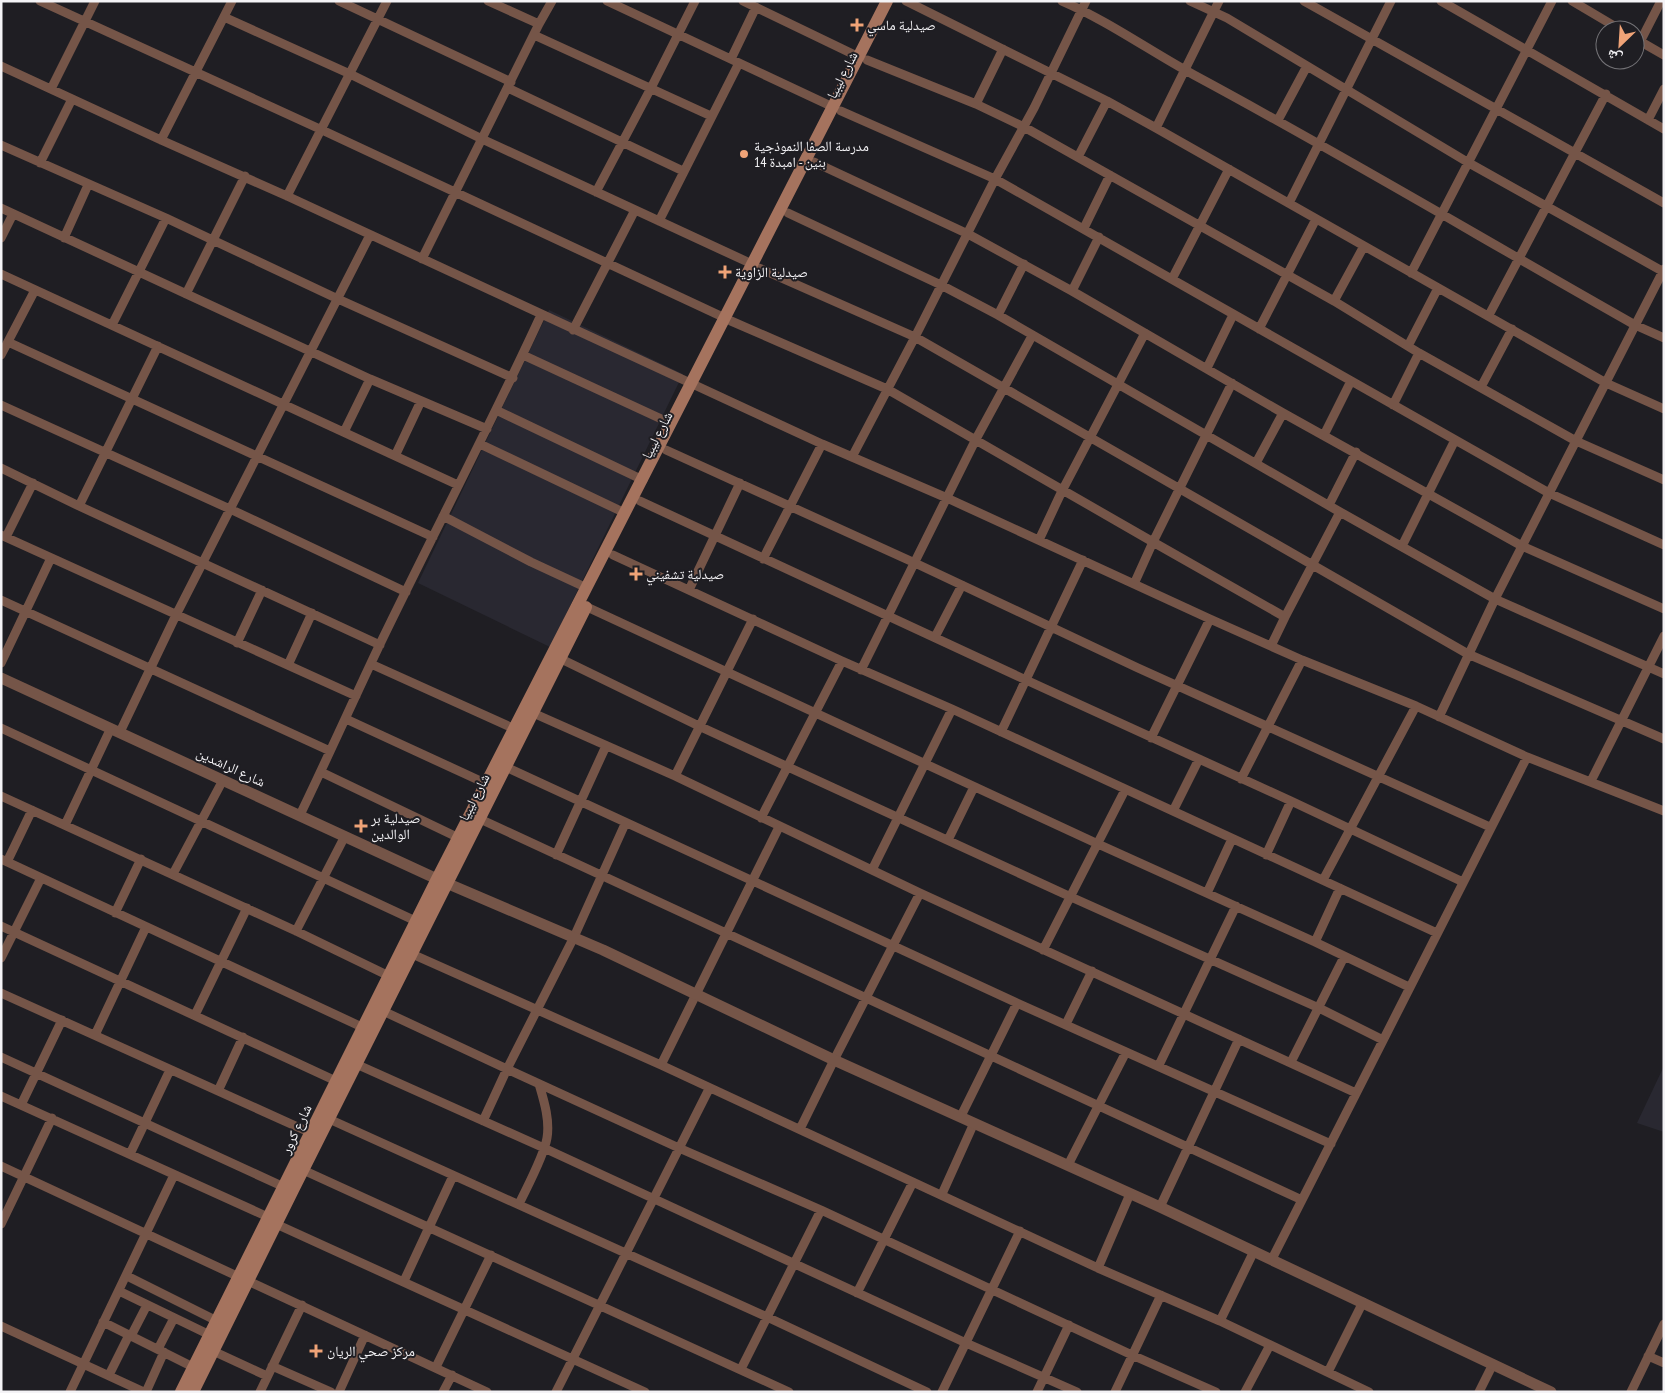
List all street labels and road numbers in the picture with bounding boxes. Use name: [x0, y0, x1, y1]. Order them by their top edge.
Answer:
street label: شارع ليبيا: [823, 49, 862, 102]
street label: شارع ليبيا: [638, 409, 677, 462]
street label: شارع الراشدين: [193, 743, 268, 792]
street label: شارع ليبيا: [455, 771, 494, 824]
street label: شارع كرور: [276, 1101, 317, 1158]

